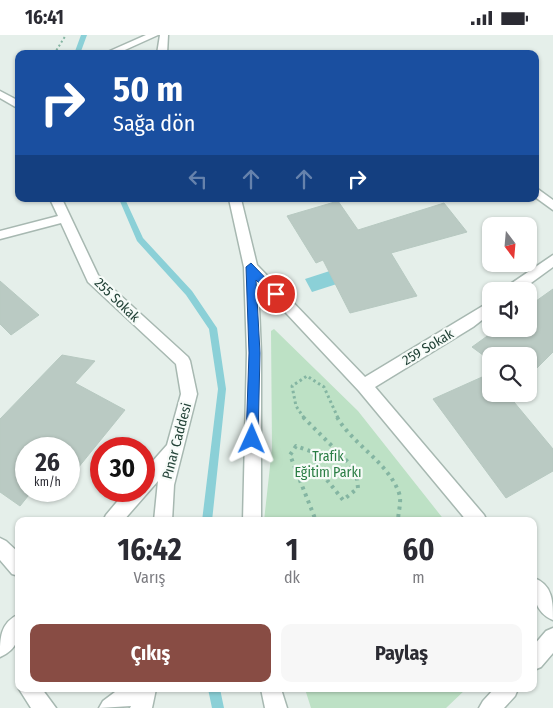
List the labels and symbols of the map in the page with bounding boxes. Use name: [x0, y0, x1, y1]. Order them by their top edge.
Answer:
north arrow: [482, 217, 538, 273]
pin: [255, 273, 297, 315]
street label: 255 Sokak: [91, 274, 143, 326]
street label: 259 Sokak: [399, 325, 457, 369]
street label: Pınar Caddesi: [159, 401, 195, 481]
position arrow: [225, 412, 277, 464]
speed limit sign: 30: [90, 437, 155, 502]
park label: Trafik Eğitim Parkı: [295, 448, 361, 481]

